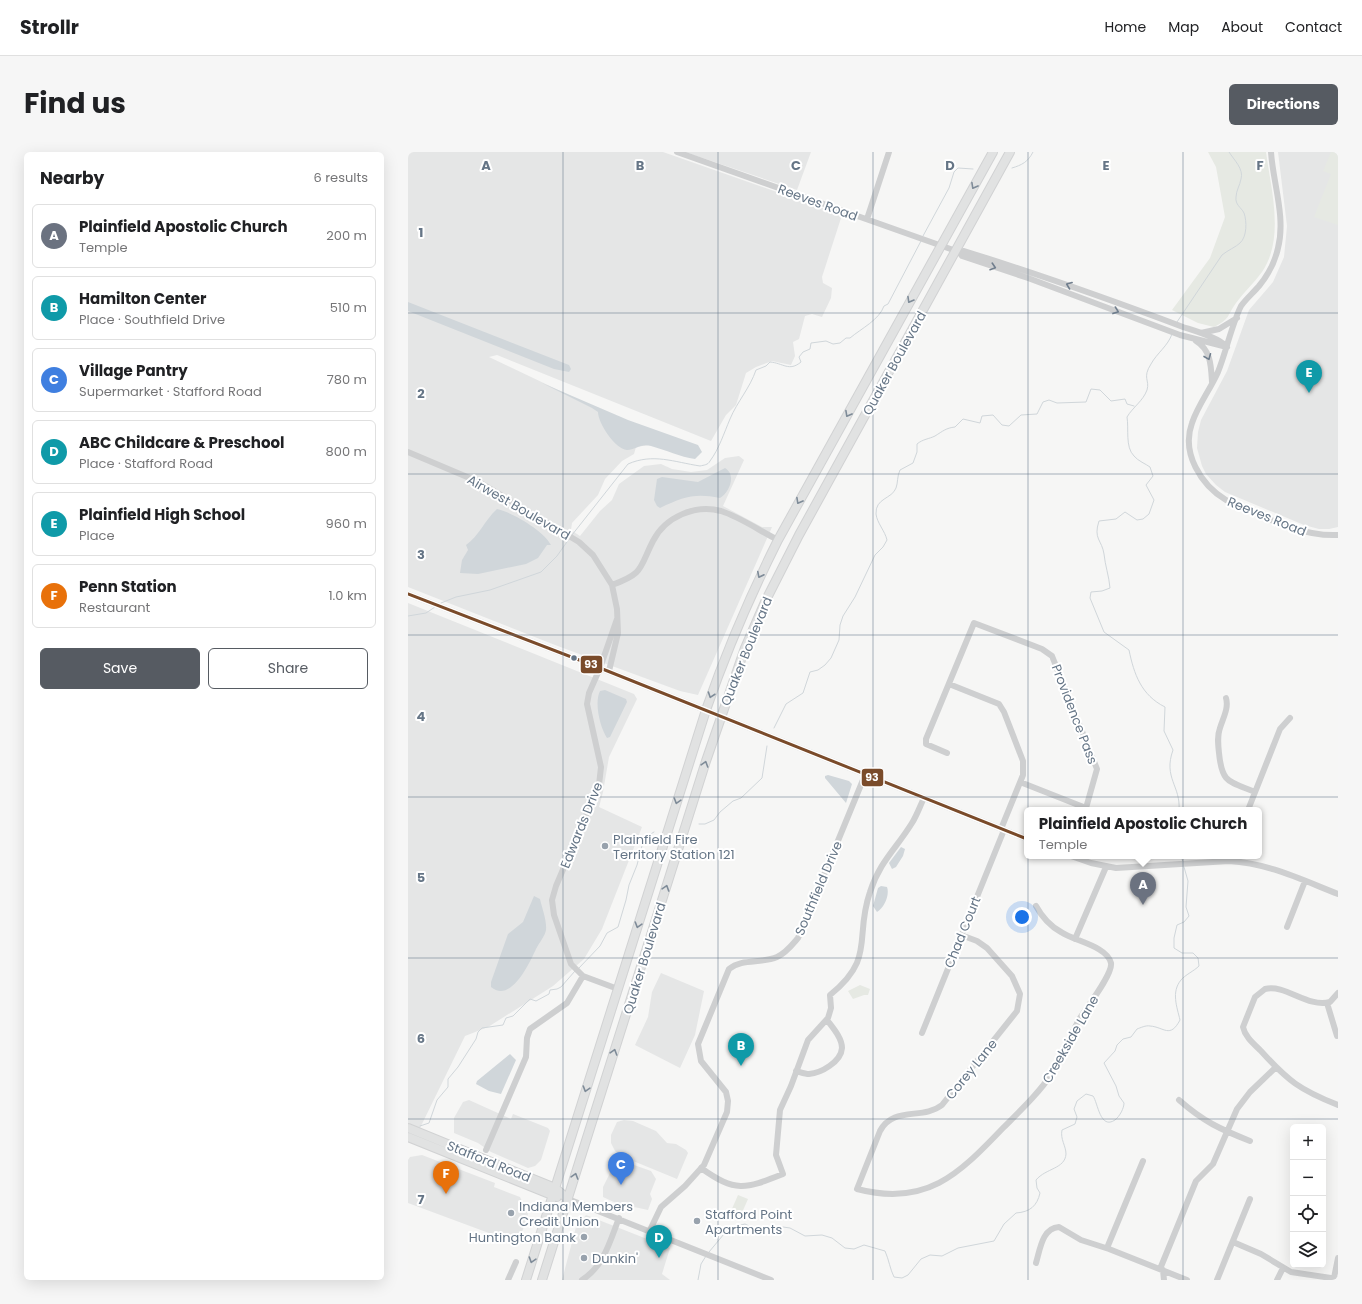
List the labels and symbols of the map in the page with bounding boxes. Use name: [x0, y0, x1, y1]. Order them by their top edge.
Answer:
text: A: [481, 156, 491, 175]
text: B: [636, 156, 645, 175]
text: C: [791, 156, 801, 175]
text: D: [945, 156, 955, 175]
text: E: [1102, 156, 1110, 175]
text: F: [1256, 156, 1264, 175]
street label: Reeves Road: [775, 179, 860, 226]
one-way arrow: [971, 182, 978, 189]
text: 1: [419, 223, 423, 242]
one-way arrow: [990, 262, 997, 271]
one-way arrow: [1065, 282, 1072, 290]
one-way arrow: [908, 295, 915, 303]
one-way arrow: [1112, 307, 1119, 315]
street label: Quaker Boulevard: [858, 308, 931, 419]
one-way arrow: [1203, 352, 1211, 360]
pin: E: [1296, 360, 1322, 393]
text: 2: [417, 384, 425, 403]
one-way arrow: [845, 409, 853, 417]
street label: Airwest Boulevard: [464, 470, 574, 545]
street label: Reeves Road: [1225, 492, 1309, 541]
one-way arrow: [797, 497, 804, 505]
text: 3: [417, 545, 425, 564]
one-way arrow: [757, 571, 765, 578]
street label: Quaker Boulevard: [716, 594, 777, 709]
unlabelled marker: [569, 653, 579, 663]
line badge: 93: [580, 655, 603, 674]
text: 93: [584, 656, 598, 672]
street label: Providence Pass: [1047, 661, 1102, 767]
one-way arrow: [707, 692, 716, 699]
text: 4: [417, 707, 426, 726]
one-way arrow: [700, 761, 709, 768]
line badge: 93: [861, 768, 884, 787]
text: 93: [865, 769, 879, 785]
street label: Edwards Drive: [556, 779, 607, 871]
one-way arrow: [673, 797, 682, 804]
place label: Plainfield Fire Territory Station 121: [613, 830, 735, 864]
street label: Southfield Drive: [790, 838, 847, 938]
marker: Plainfield Fire Territory Station 121: [600, 841, 610, 851]
text: 5: [417, 868, 425, 887]
pin: A: [1130, 872, 1156, 905]
one-way arrow: [661, 885, 670, 892]
street label: Chad Court: [939, 893, 986, 971]
street label: Quaker Boulevard: [618, 900, 671, 1016]
your location: [1012, 907, 1032, 927]
one-way arrow: [634, 921, 643, 928]
street label: Creekside Lane: [1038, 992, 1103, 1087]
text: 6: [417, 1029, 425, 1048]
pin: B: [728, 1033, 754, 1066]
street label: Corey Lane: [941, 1035, 1002, 1104]
one-way arrow: [609, 1049, 618, 1056]
one-way arrow: [583, 1085, 591, 1092]
street label: Stafford Road: [444, 1136, 534, 1187]
pin: C: [608, 1152, 634, 1185]
pin: F: [433, 1161, 459, 1194]
one-way arrow: [570, 1173, 579, 1180]
text: 7: [418, 1190, 425, 1209]
place label: Indiana Members Credit Union: [519, 1197, 633, 1231]
place label: Stafford Point Apartments: [705, 1205, 792, 1239]
marker: Indiana Members Credit Union: [506, 1208, 516, 1218]
marker: Stafford Point Apartments: [692, 1216, 702, 1226]
pin: D: [646, 1225, 672, 1258]
place label: Huntington Bank: [469, 1228, 576, 1247]
marker: Huntington Bank: [579, 1232, 589, 1242]
place label: Dunkin': [592, 1249, 638, 1268]
marker: Dunkin': [579, 1253, 589, 1263]
one-way arrow: [528, 1256, 537, 1263]

